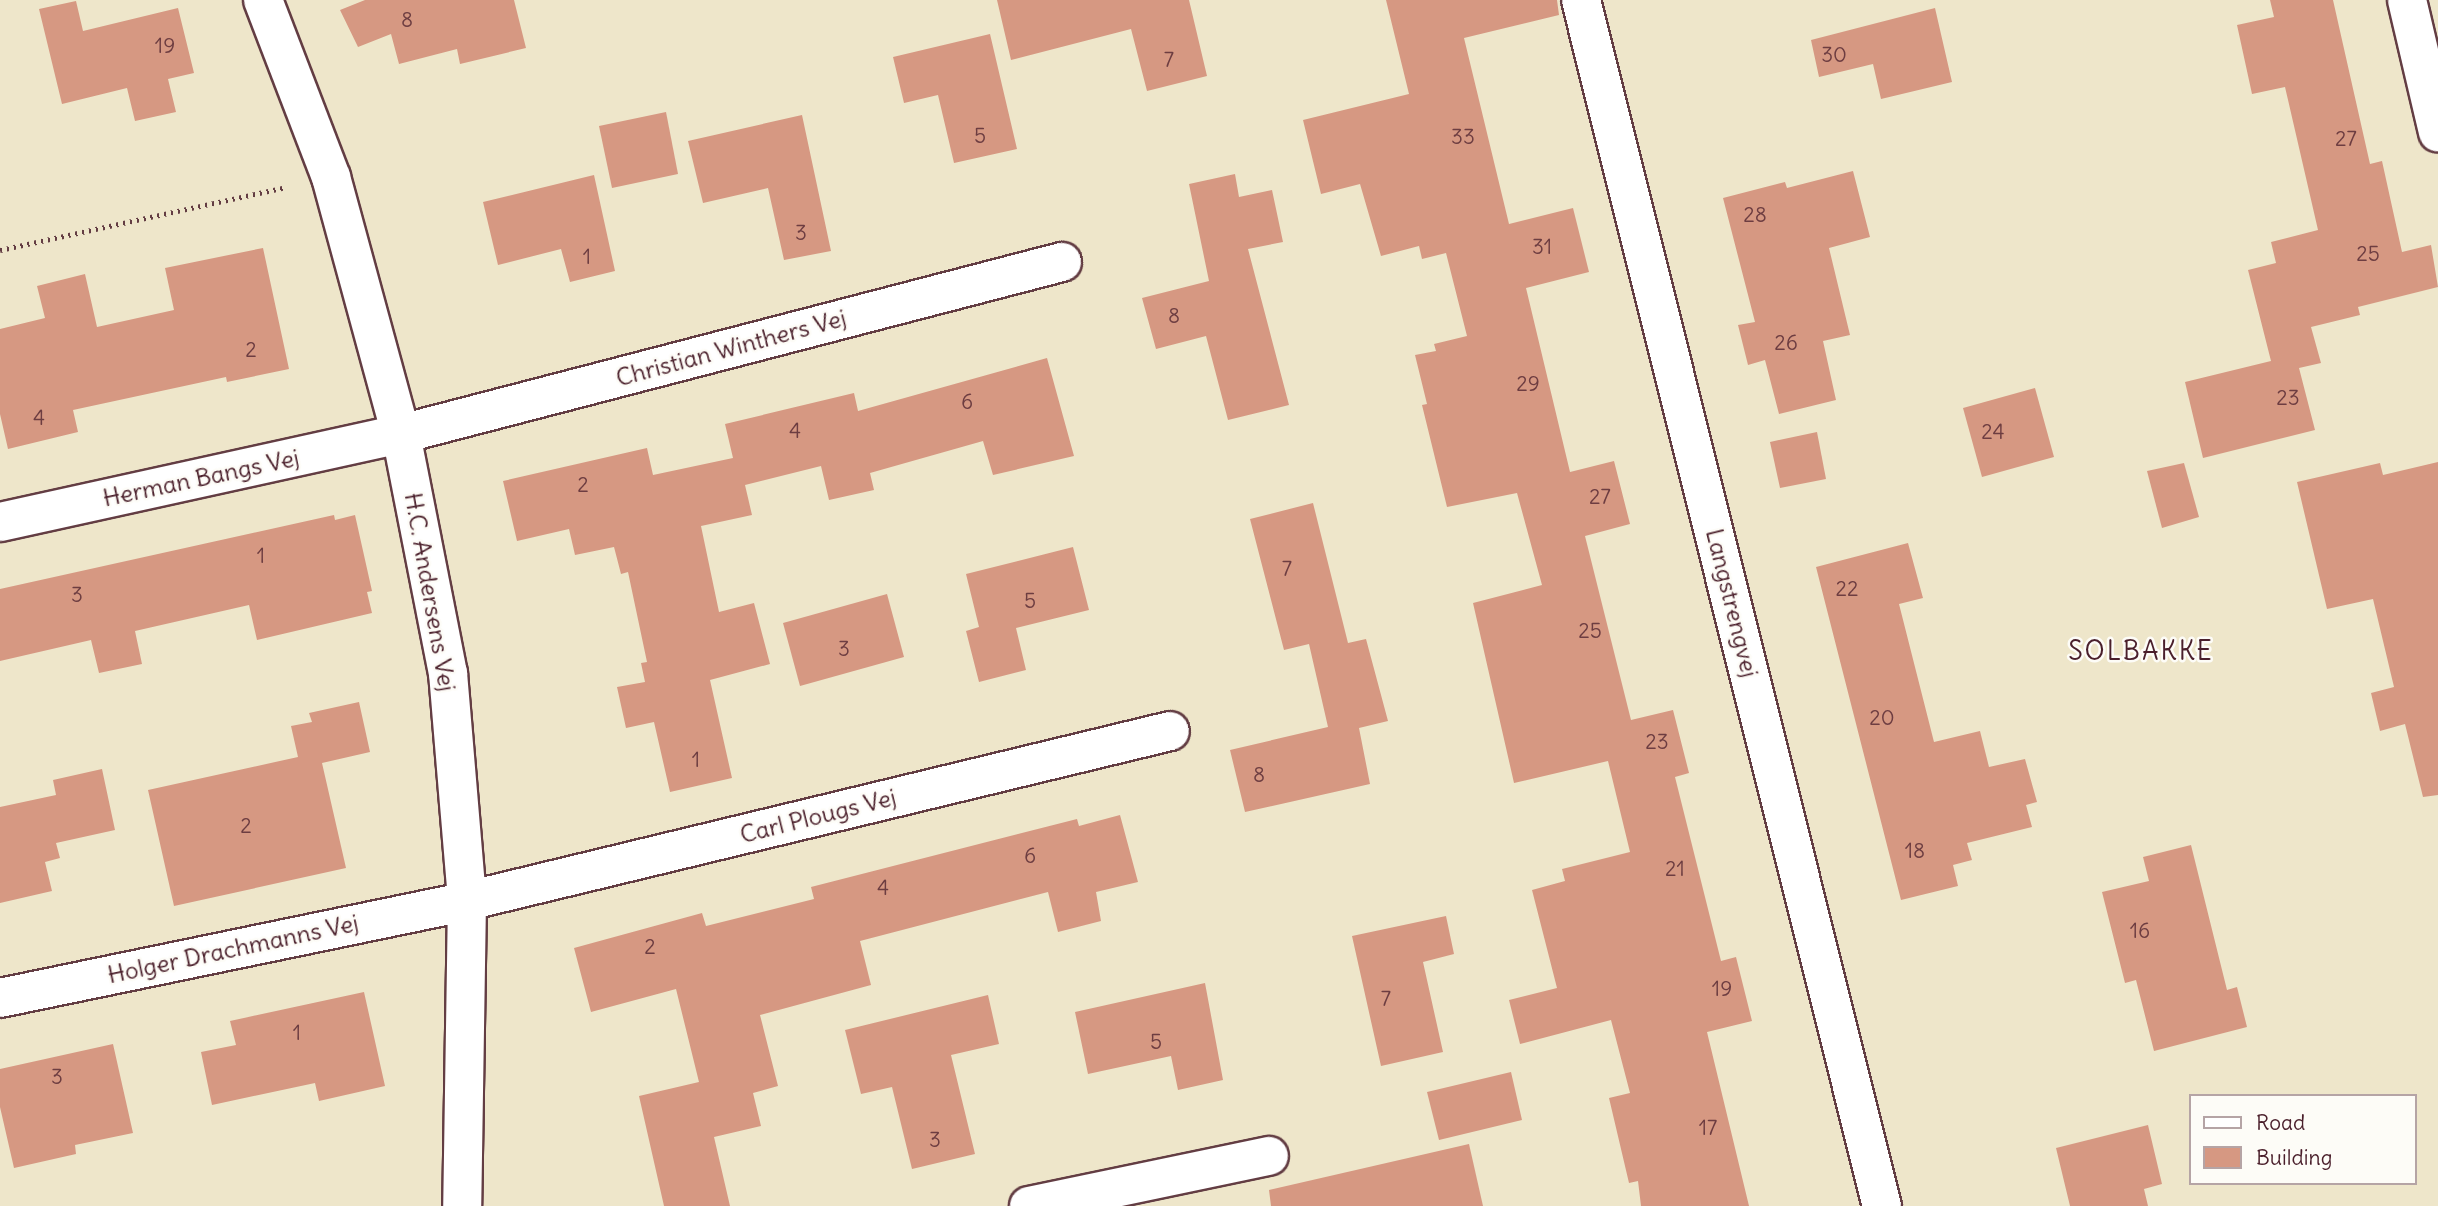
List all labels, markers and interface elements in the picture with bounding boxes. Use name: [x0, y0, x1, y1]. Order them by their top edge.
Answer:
house number: 8: [401, 7, 413, 33]
house number: 19: [155, 33, 175, 59]
house number: 30: [1821, 42, 1847, 68]
house number: 7: [1164, 47, 1174, 73]
house number: 5: [974, 123, 986, 149]
house number: 33: [1451, 124, 1475, 150]
house number: 27: [2335, 126, 2357, 152]
house number: 28: [1743, 202, 1767, 228]
house number: 3: [795, 220, 807, 246]
house number: 31: [1532, 234, 1552, 260]
house number: 25: [2356, 241, 2380, 267]
house number: 1: [583, 244, 591, 270]
street label: Christian Winthers Vej: [613, 303, 849, 393]
house number: 8: [1168, 303, 1180, 329]
house number: 26: [1774, 330, 1798, 356]
house number: 2: [245, 337, 257, 363]
house number: 29: [1516, 371, 1540, 397]
house number: 23: [2276, 385, 2300, 411]
house number: 6: [961, 389, 973, 415]
house number: 4: [33, 405, 45, 431]
house number: 4: [789, 418, 801, 444]
house number: 24: [1981, 419, 2005, 445]
street label: Herman Bangs Vej: [100, 443, 302, 513]
house number: 2: [577, 472, 589, 498]
house number: 27: [1589, 484, 1611, 510]
street label: H.C. Andersens Vej: [398, 490, 462, 694]
street label: Langstrengvej: [1700, 526, 1764, 680]
house number: 1: [257, 543, 265, 569]
house number: 7: [1282, 556, 1292, 582]
house number: 22: [1835, 576, 1859, 602]
house number: 3: [71, 582, 83, 608]
house number: 5: [1024, 588, 1036, 614]
house number: 25: [1578, 618, 1602, 644]
district label: SOLBAKKE: [2069, 635, 2213, 667]
house number: 3: [838, 636, 850, 662]
house number: 20: [1869, 705, 1895, 731]
house number: 23: [1645, 729, 1669, 755]
house number: 1: [692, 747, 700, 773]
house number: 8: [1253, 762, 1265, 788]
street label: Carl Plougs Vej: [737, 783, 899, 849]
house number: 2: [240, 813, 252, 839]
house number: 18: [1905, 838, 1925, 864]
house number: 6: [1024, 843, 1036, 869]
house number: 21: [1665, 856, 1685, 882]
house number: 4: [877, 875, 889, 901]
street label: Holger Drachmanns Vej: [105, 908, 361, 990]
house number: 16: [2130, 918, 2150, 944]
house number: 2: [644, 934, 656, 960]
house number: 19: [1712, 976, 1732, 1002]
house number: 7: [1381, 986, 1391, 1012]
house number: 1: [293, 1020, 301, 1046]
house number: 5: [1150, 1029, 1162, 1055]
house number: 3: [51, 1064, 63, 1090]
legend: [2190, 1094, 2417, 1185]
text: Road: [2256, 1109, 2305, 1136]
house number: 17: [1699, 1115, 1717, 1141]
house number: 3: [929, 1127, 941, 1153]
text: Building: [2256, 1144, 2332, 1171]

